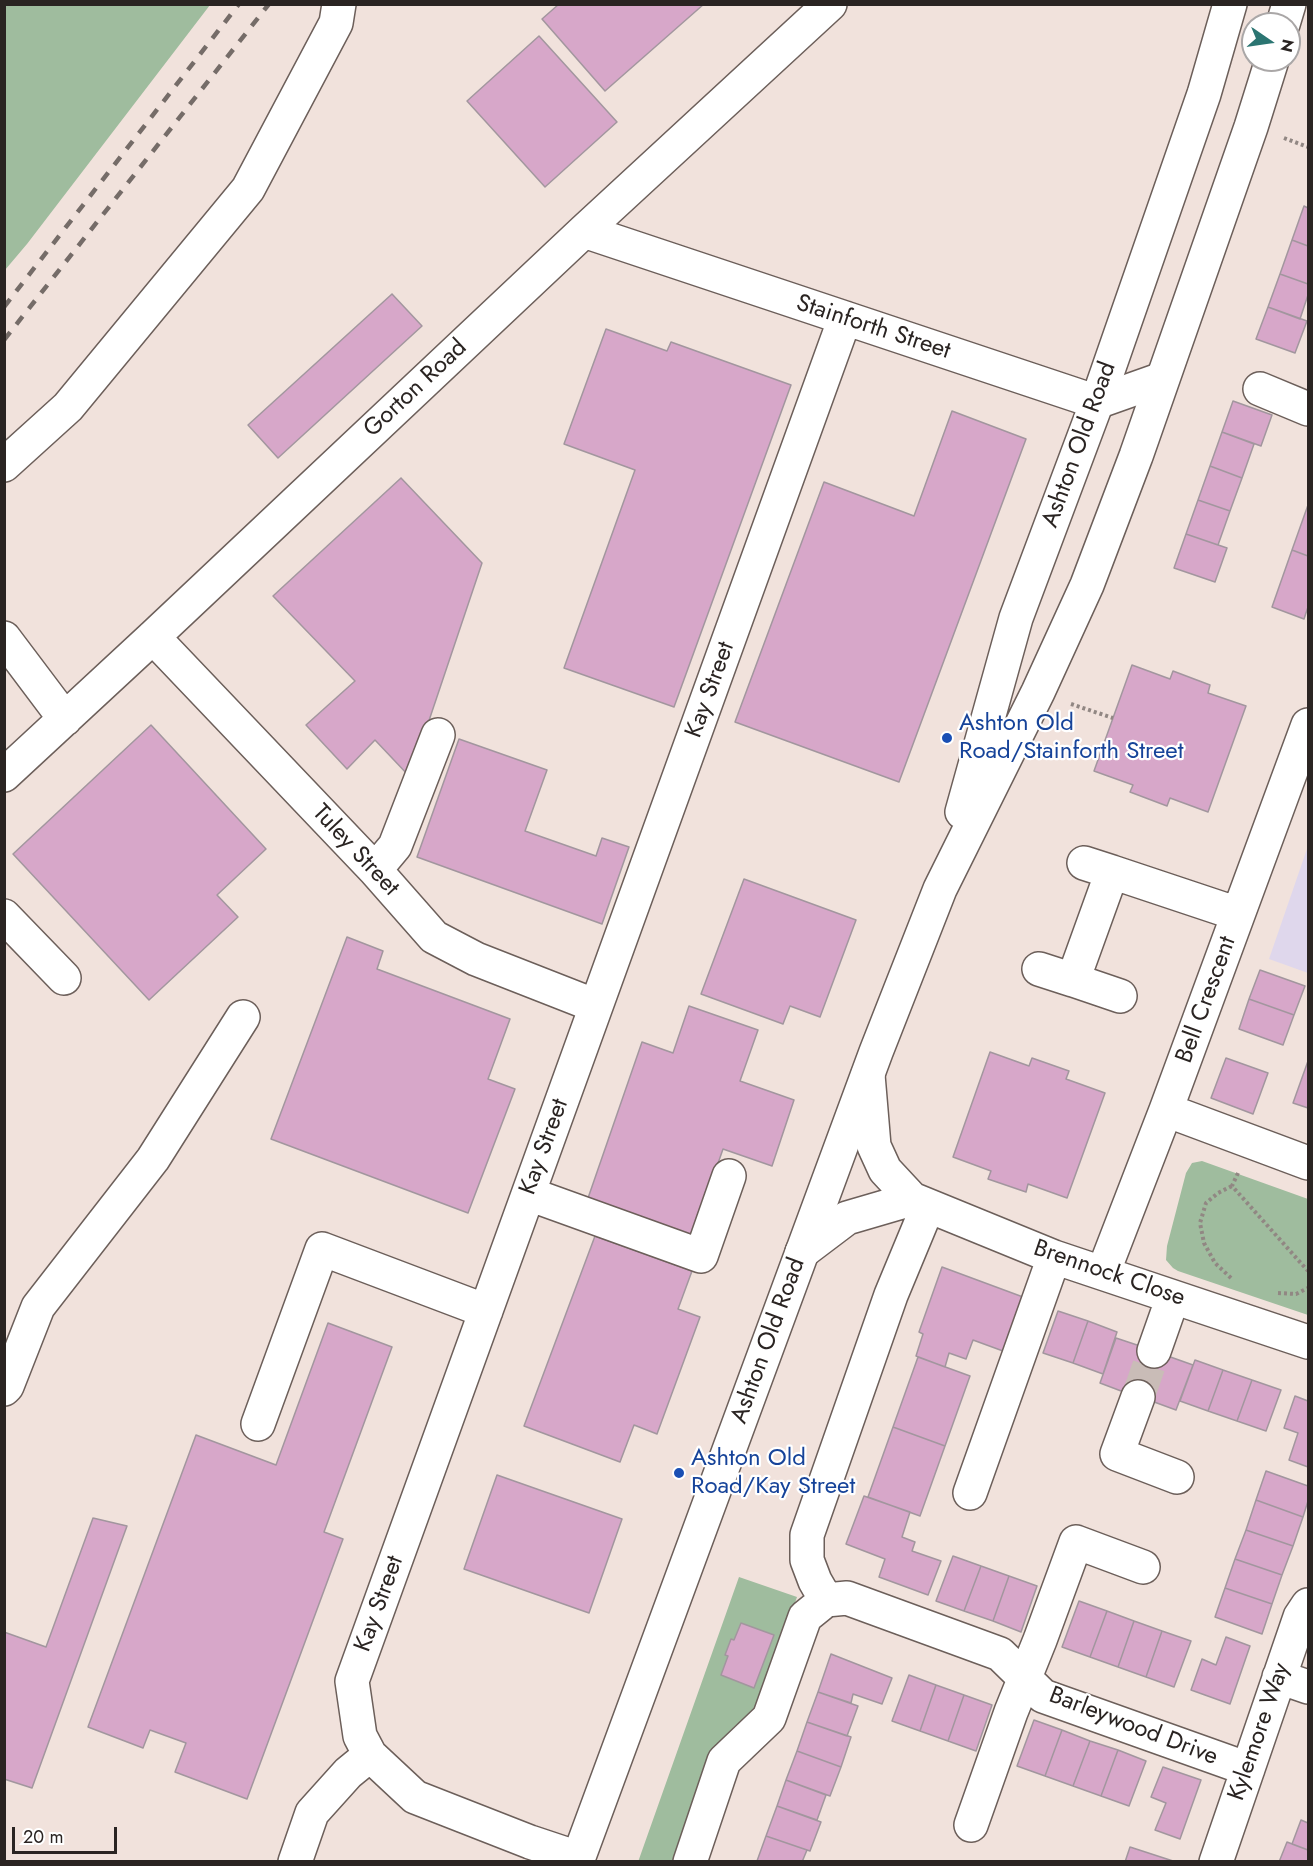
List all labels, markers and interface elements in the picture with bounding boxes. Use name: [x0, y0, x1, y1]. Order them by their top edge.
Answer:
north arrow: [1241, 12, 1301, 72]
text: N: [1274, 37, 1300, 54]
street label: Stainforth Street: [792, 290, 954, 366]
street label: Gorton Road: [359, 334, 473, 444]
street label: Ashton Old Road: [1037, 358, 1123, 532]
street label: Kay Street: [680, 638, 742, 742]
place label: Ashton Old Road/Stainforth Street: [959, 710, 1183, 766]
marker: Ashton Old Road/Stainforth Street: [940, 731, 954, 745]
street label: Tuley Street: [305, 799, 405, 903]
street label: Bell Crescent: [1171, 933, 1243, 1067]
street label: Kay Street: [514, 1095, 576, 1199]
street label: Brennock Close: [1029, 1235, 1189, 1313]
street label: Ashton Old Road: [726, 1254, 812, 1428]
place label: Ashton Old Road/Kay Street: [691, 1445, 855, 1501]
marker: Ashton Old Road/Kay Street: [672, 1466, 686, 1480]
street label: Kay Street: [349, 1552, 411, 1656]
street label: Kylemore Way: [1223, 1660, 1297, 1804]
street label: Barleywood Drive: [1045, 1682, 1221, 1772]
scale bar: [15, 1815, 120, 1853]
text: 20 m: [23, 1824, 63, 1850]

